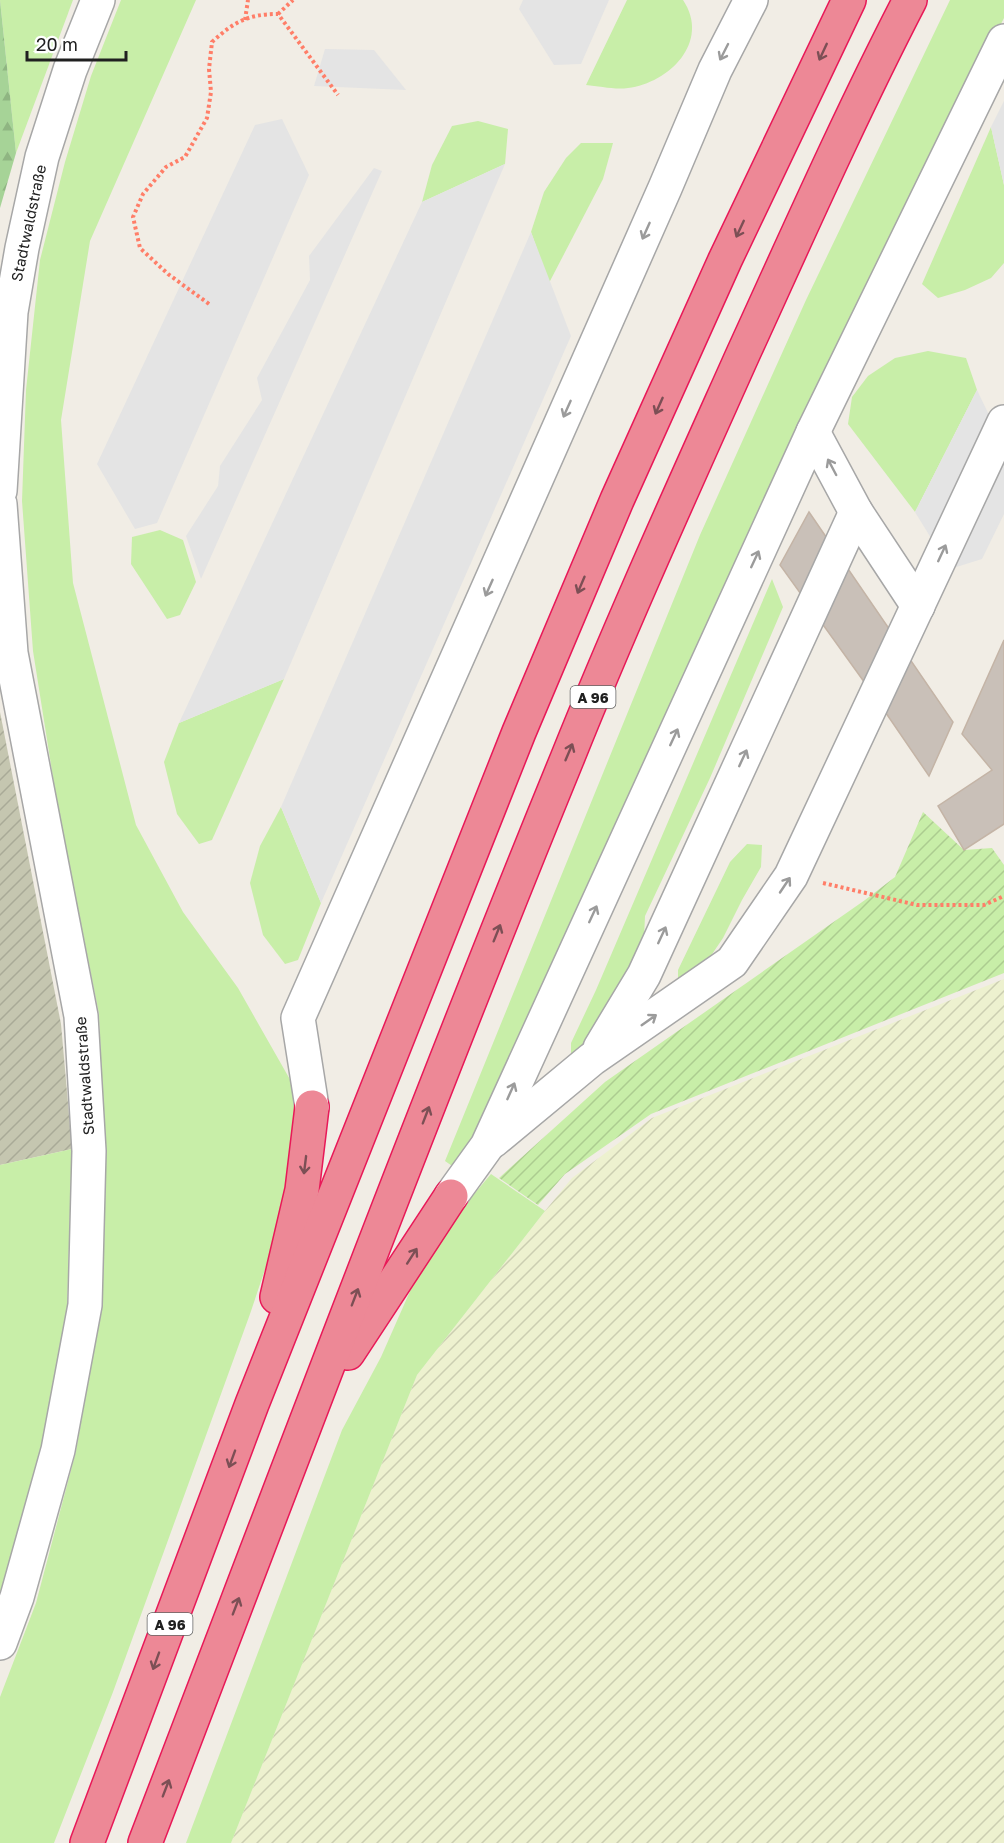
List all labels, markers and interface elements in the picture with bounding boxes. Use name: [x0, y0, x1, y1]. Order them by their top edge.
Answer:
scale bar: [27, 24, 126, 62]
text: 20 m: [36, 33, 78, 55]
one-way arrow: [718, 43, 730, 61]
one-way arrow: [817, 43, 829, 61]
street label: Stadtwaldstraße: [7, 163, 49, 283]
one-way arrow: [734, 219, 745, 237]
one-way arrow: [640, 222, 651, 240]
one-way arrow: [653, 397, 665, 415]
one-way arrow: [561, 400, 573, 418]
one-way arrow: [826, 459, 838, 476]
one-way arrow: [937, 545, 949, 563]
one-way arrow: [750, 551, 761, 569]
one-way arrow: [575, 575, 586, 594]
one-way arrow: [482, 578, 494, 596]
road number: A 96: [570, 686, 616, 708]
one-way arrow: [668, 728, 680, 746]
one-way arrow: [564, 744, 575, 762]
one-way arrow: [738, 750, 750, 768]
one-way arrow: [779, 877, 791, 893]
one-way arrow: [588, 905, 599, 923]
one-way arrow: [492, 925, 503, 943]
one-way arrow: [657, 927, 668, 945]
one-way arrow: [640, 1014, 657, 1026]
street label: Stadtwaldstraße: [71, 1016, 97, 1136]
one-way arrow: [506, 1083, 518, 1101]
one-way arrow: [421, 1106, 432, 1125]
one-way arrow: [299, 1154, 310, 1174]
one-way arrow: [406, 1247, 419, 1264]
one-way arrow: [350, 1288, 361, 1307]
one-way arrow: [226, 1449, 237, 1468]
one-way arrow: [231, 1598, 242, 1616]
road number: A 96: [148, 1613, 192, 1635]
one-way arrow: [150, 1651, 161, 1670]
one-way arrow: [161, 1780, 172, 1798]

